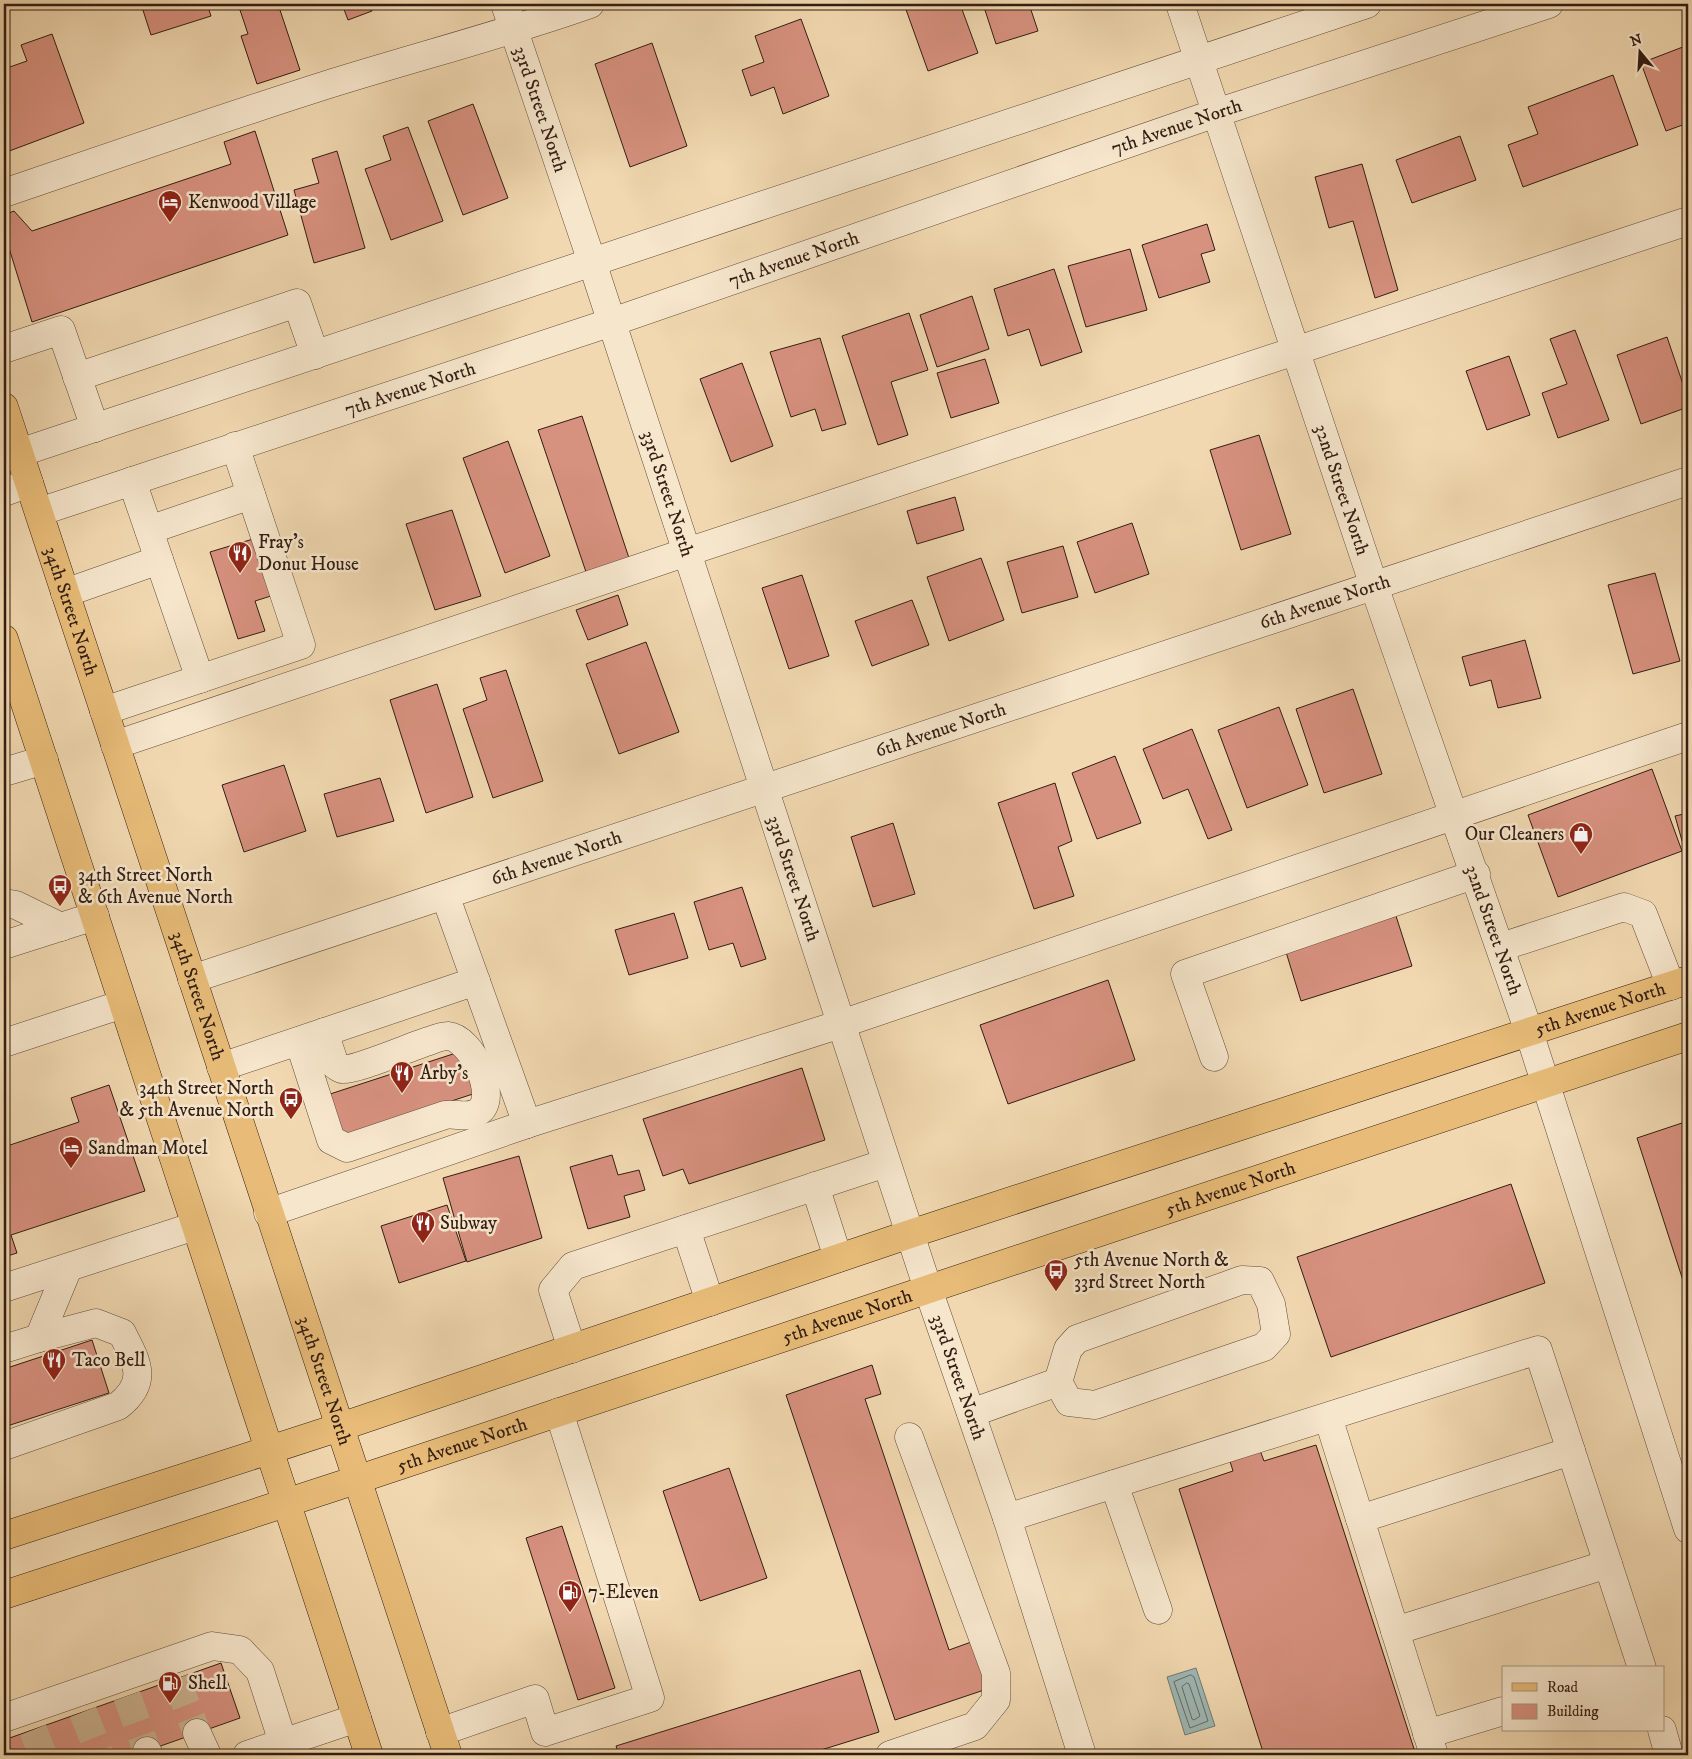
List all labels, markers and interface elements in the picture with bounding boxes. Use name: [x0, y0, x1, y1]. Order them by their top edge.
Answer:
north arrow: [1614, 28, 1664, 78]
text: N: [1628, 30, 1645, 51]
street label: 33rd Street North: [509, 43, 572, 175]
street label: 7th Avenue North: [1108, 94, 1245, 160]
hotel icon: Kenwood Village: [157, 189, 183, 223]
place label: Kenwood Village: [188, 191, 317, 214]
street label: 7th Avenue North: [725, 226, 862, 292]
street label: 7th Avenue North: [342, 357, 479, 421]
street label: 32nd Street North: [1309, 421, 1374, 558]
street label: 33rd Street North: [636, 428, 699, 560]
place label: Fray's Donut House: [258, 531, 359, 576]
restaurant icon: Fray's Donut House: [227, 540, 253, 574]
street label: 34th Street North: [39, 544, 103, 679]
street label: 6th Avenue North: [1257, 569, 1393, 634]
street label: 6th Avenue North: [872, 697, 1009, 762]
street label: 33rd Street North: [762, 813, 825, 945]
shop icon: Our Cleaners: [1568, 821, 1594, 855]
place label: Our Cleaners: [1465, 823, 1564, 846]
street label: 6th Avenue North: [488, 825, 625, 890]
street label: 32nd Street North: [1460, 862, 1527, 999]
place label: 34th Street North & 6th Avenue North: [78, 864, 233, 909]
bus stop icon: 34th Street North & 6th Avenue North: [47, 873, 73, 907]
street label: 34th Street North: [166, 928, 230, 1064]
street label: 5th Avenue North: [1532, 977, 1668, 1041]
restaurant icon: Arby's: [389, 1060, 415, 1094]
place label: Arby's: [420, 1062, 468, 1085]
place label: 34th Street North & 5th Avenue North: [119, 1077, 274, 1122]
bus stop icon: 34th Street North & 5th Avenue North: [278, 1086, 304, 1120]
hotel icon: Sandman Motel: [58, 1135, 84, 1169]
place label: Sandman Motel: [88, 1137, 208, 1160]
street label: 5th Avenue North: [1162, 1156, 1299, 1221]
restaurant icon: Subway: [410, 1210, 436, 1244]
place label: Subway: [440, 1212, 498, 1235]
place label: 5th Avenue North & 33rd Street North: [1074, 1249, 1229, 1294]
bus stop icon: 5th Avenue North & 33rd Street North: [1043, 1258, 1069, 1292]
street label: 5th Avenue North: [779, 1284, 915, 1349]
street label: 33rd Street North: [926, 1311, 991, 1443]
street label: 34th Street North: [293, 1313, 357, 1448]
restaurant icon: Taco Bell: [41, 1347, 67, 1381]
place label: Taco Bell: [72, 1349, 146, 1372]
street label: 5th Avenue North: [394, 1412, 530, 1477]
fuel station icon: 7-Eleven: [557, 1579, 583, 1613]
place label: 7-Eleven: [588, 1581, 659, 1604]
legend: [1502, 1666, 1664, 1732]
fuel station icon: Shell: [157, 1670, 183, 1704]
place label: Shell: [188, 1672, 227, 1695]
text: Road: [1547, 1678, 1579, 1697]
text: Building: [1547, 1702, 1599, 1721]

